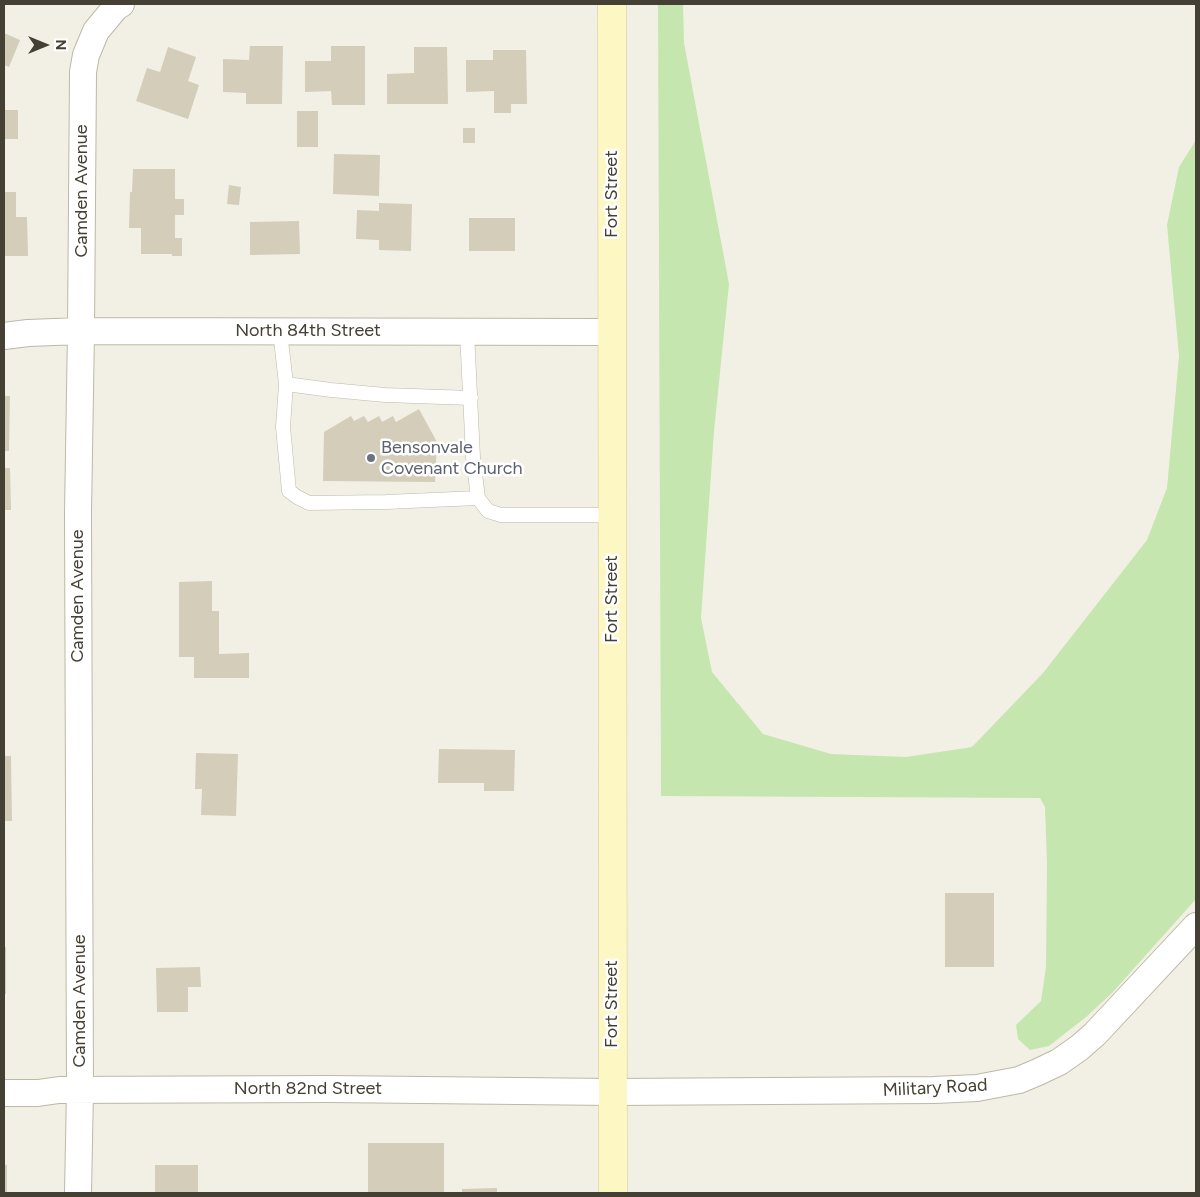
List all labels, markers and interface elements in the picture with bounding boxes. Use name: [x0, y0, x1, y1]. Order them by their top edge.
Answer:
north arrow: [20, 20, 70, 70]
text: N: [52, 40, 69, 50]
street label: Camden Avenue: [71, 124, 93, 258]
street label: Fort Street: [601, 150, 623, 238]
street label: North 84th Street: [235, 320, 381, 342]
place label: Bensonvale Covenant Church: [381, 437, 523, 479]
marker: Bensonvale Covenant Church: [365, 452, 377, 464]
street label: Camden Avenue: [67, 529, 89, 663]
street label: Fort Street: [601, 555, 623, 643]
street label: Camden Avenue: [69, 934, 91, 1068]
street label: Fort Street: [601, 960, 623, 1048]
street label: Military Road: [882, 1074, 988, 1102]
street label: North 82nd Street: [234, 1078, 382, 1100]

